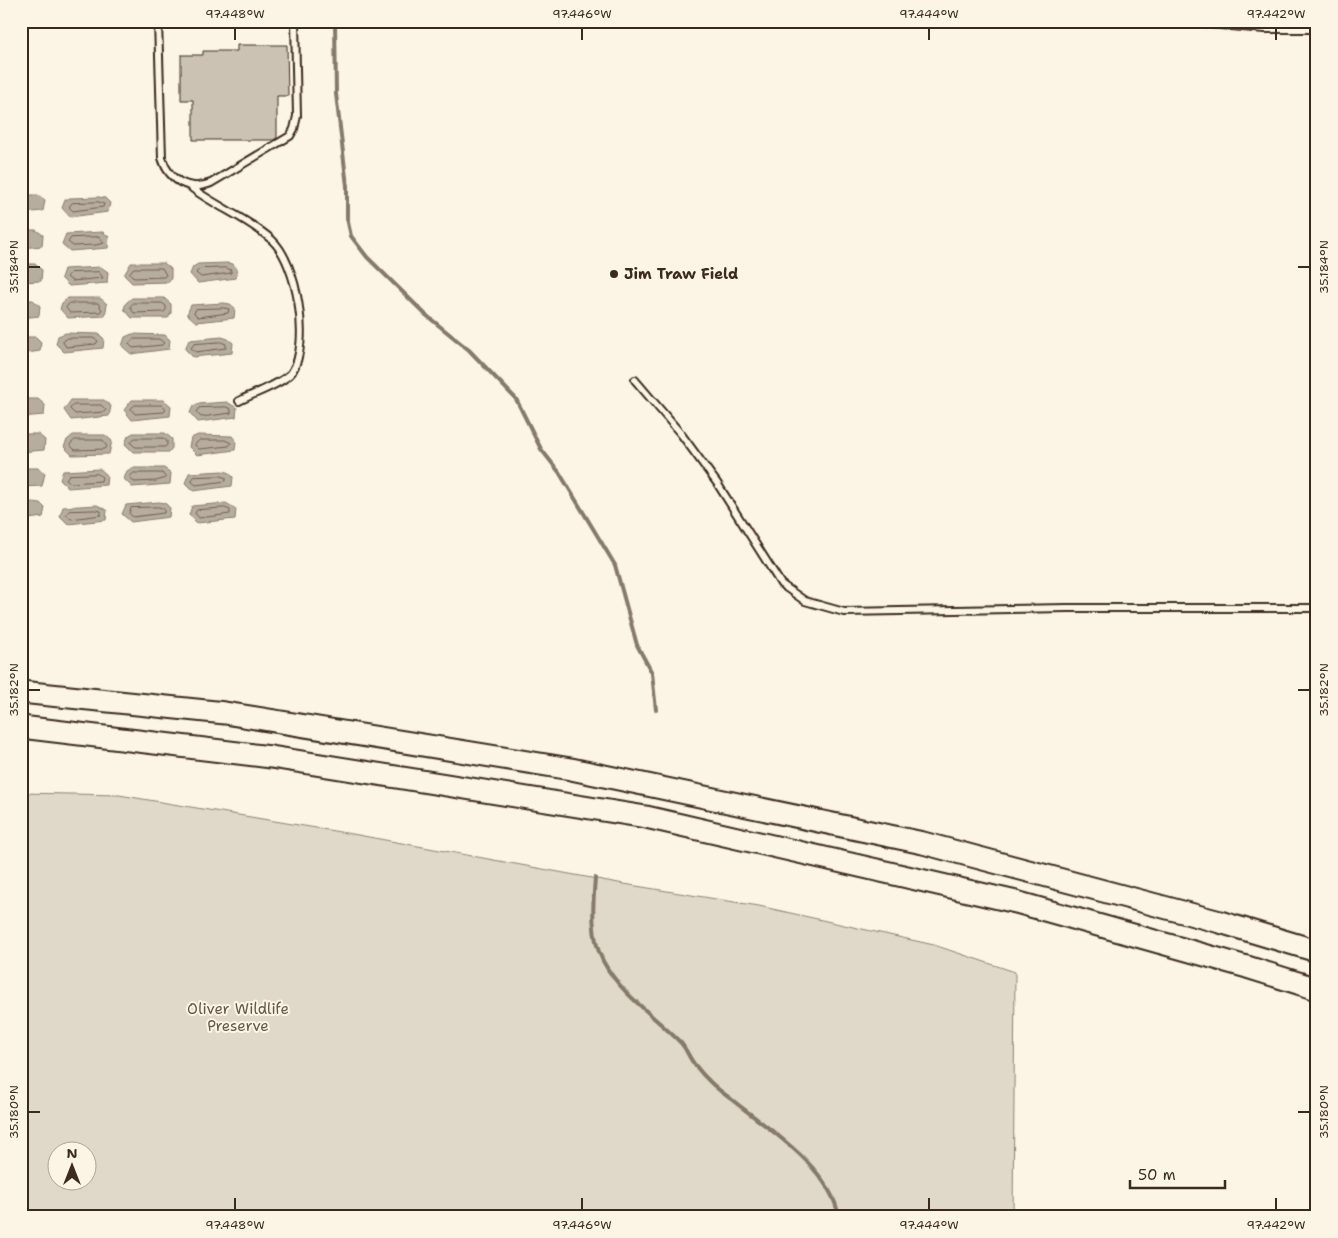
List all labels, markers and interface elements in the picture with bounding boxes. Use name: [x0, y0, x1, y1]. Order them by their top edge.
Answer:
text: 97.448°W: [205, 6, 265, 22]
text: 97.446°W: [552, 6, 612, 22]
text: 97.444°W: [899, 6, 959, 22]
text: 97.442°W: [1247, 6, 1305, 22]
text: 35.184°N: [6, 240, 22, 294]
text: 35.184°N: [1316, 240, 1332, 294]
place label: Jim Traw Field: [624, 264, 738, 284]
marker: Jim Traw Field: [608, 268, 620, 280]
text: 35.182°N: [6, 663, 22, 717]
text: 35.182°N: [1316, 663, 1332, 717]
park label: Oliver Wildlife Preserve: [187, 999, 289, 1036]
text: 35.180°N: [6, 1085, 22, 1139]
text: 35.180°N: [1316, 1085, 1332, 1139]
north arrow: [48, 1140, 98, 1190]
text: N: [66, 1144, 78, 1162]
scale bar: [1130, 1158, 1226, 1190]
text: 50 m: [1138, 1165, 1176, 1185]
text: 97.448°W: [205, 1217, 265, 1233]
text: 97.446°W: [552, 1217, 612, 1233]
text: 97.444°W: [899, 1217, 959, 1233]
text: 97.442°W: [1247, 1217, 1305, 1233]

